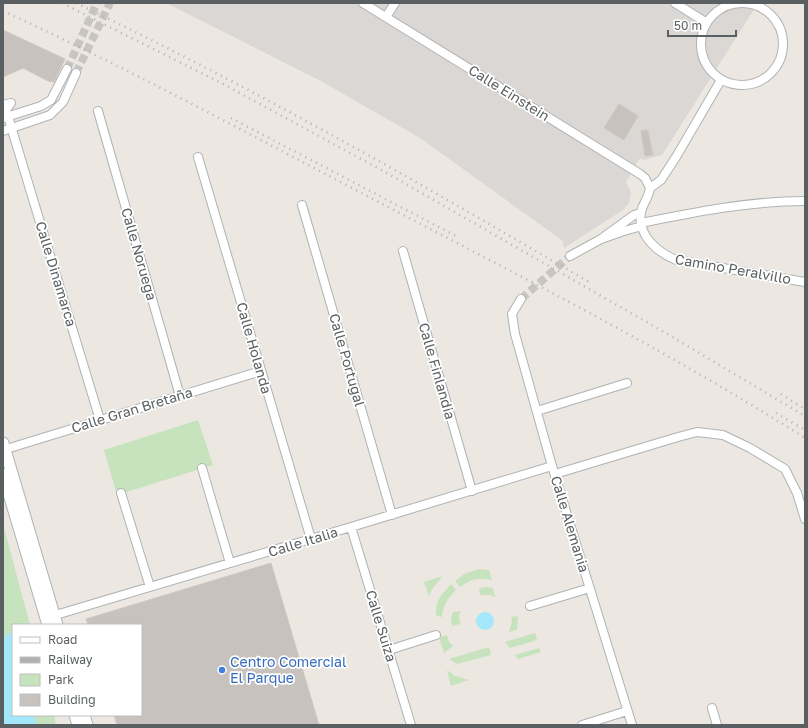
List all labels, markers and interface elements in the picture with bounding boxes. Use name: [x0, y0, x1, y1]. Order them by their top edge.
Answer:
scale bar: [668, 12, 736, 38]
text: 50 m: [674, 18, 702, 33]
street label: Calle Einstein: [466, 61, 553, 124]
street label: Calle Noruega: [118, 206, 161, 302]
street label: Calle Dinamarca: [32, 219, 81, 329]
street label: Camino Peralvillo: [674, 250, 792, 287]
street label: Calle Holanda: [233, 300, 276, 396]
street label: Calle Portugal: [326, 311, 369, 408]
street label: Calle Finlandia: [416, 321, 459, 421]
street label: Calle Gran Bretaña: [69, 383, 195, 436]
street label: Calle Alemania: [548, 474, 593, 574]
street label: Calle Italia: [266, 523, 340, 560]
street label: Calle Suiza: [363, 588, 400, 664]
legend: [12, 624, 142, 716]
text: Road: [48, 632, 77, 647]
text: Railway: [48, 652, 93, 667]
place label: Centro Comercial El Parque: [230, 653, 346, 686]
marker: Centro Comercial El Parque: [217, 665, 227, 675]
text: Park: [48, 672, 74, 687]
text: Building: [48, 692, 96, 707]

